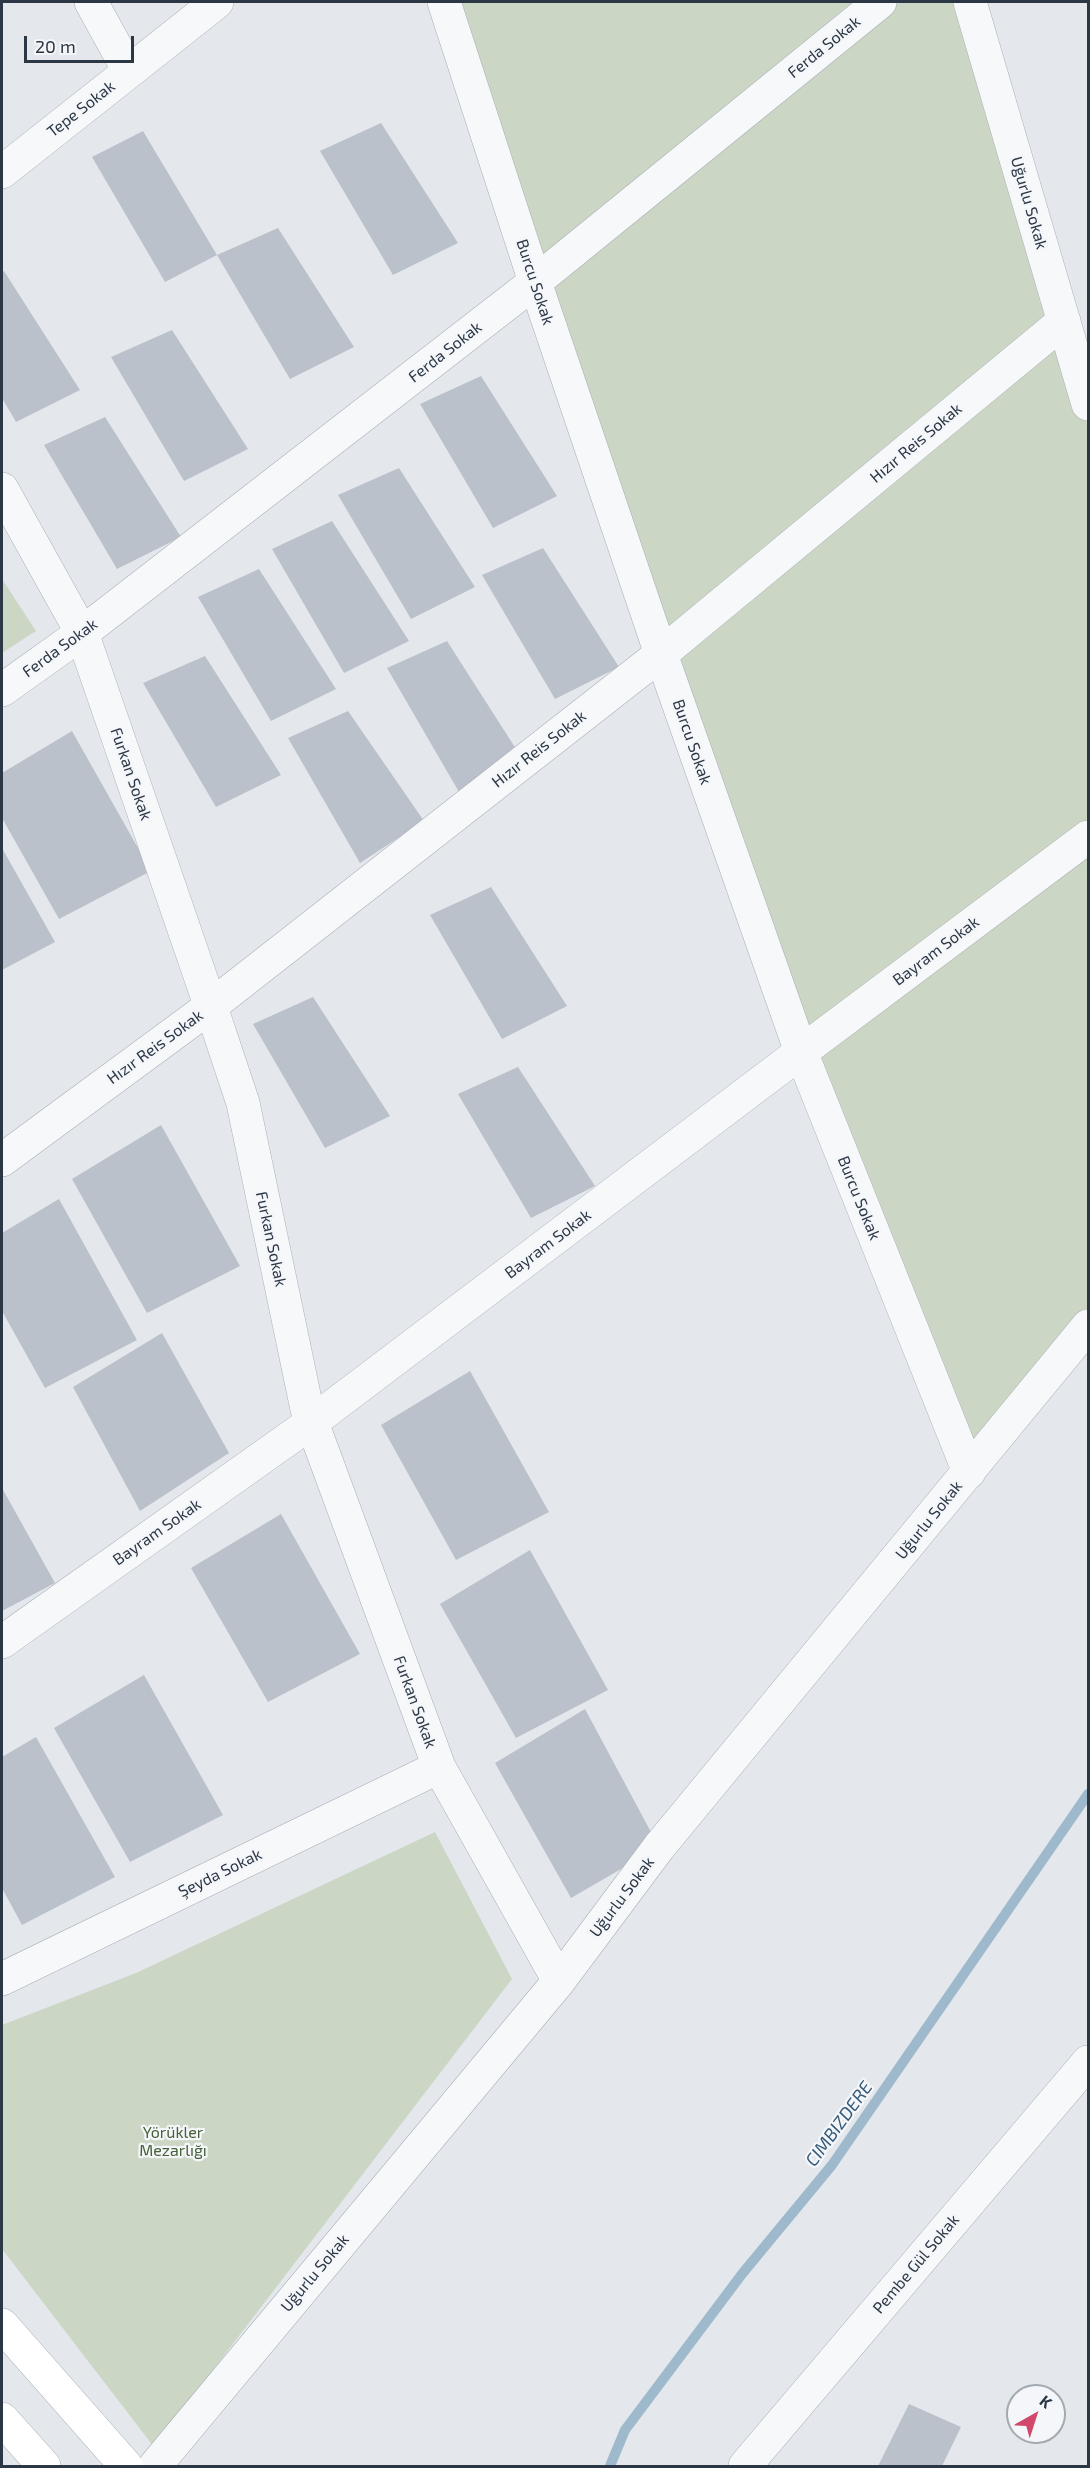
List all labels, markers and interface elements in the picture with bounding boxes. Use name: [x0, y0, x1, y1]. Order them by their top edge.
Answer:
street label: Ferda Sokak: [784, 12, 864, 82]
scale bar: [27, 24, 136, 62]
text: 20 m: [35, 35, 76, 57]
street label: Tepe Sokak: [43, 77, 119, 141]
street label: Uğurlu Sokak: [1007, 154, 1051, 252]
street label: Burcu Sokak: [512, 237, 558, 327]
street label: Ferda Sokak: [404, 317, 486, 387]
street label: Hızır Reis Sokak: [866, 399, 966, 487]
street label: Ferda Sokak: [19, 614, 101, 682]
street label: Burcu Sokak: [668, 697, 716, 787]
street label: Hızır Reis Sokak: [488, 706, 590, 792]
street label: Furkan Sokak: [106, 725, 156, 823]
street label: Bayram Sokak: [889, 912, 983, 990]
street label: Hızır Reis Sokak: [103, 1006, 207, 1088]
street label: Burcu Sokak: [833, 1153, 885, 1243]
street label: Furkan Sokak: [252, 1190, 290, 1288]
street label: Bayram Sokak: [501, 1205, 595, 1283]
street label: Uğurlu Sokak: [891, 1477, 967, 1563]
street label: Bayram Sokak: [109, 1495, 205, 1569]
street label: Furkan Sokak: [389, 1653, 441, 1751]
street label: Şeyda Sokak: [175, 1845, 265, 1901]
street label: Uğurlu Sokak: [586, 1853, 658, 1941]
water label: CIMBIZDERE: [801, 2077, 877, 2171]
park label: Yörükler Mezarlığı: [139, 2123, 207, 2161]
street label: Pembe Gül Sokak: [869, 2210, 963, 2318]
street label: Uğurlu Sokak: [277, 2230, 353, 2316]
north arrow: [1006, 2384, 1066, 2444]
text: K: [1036, 2391, 1056, 2412]

